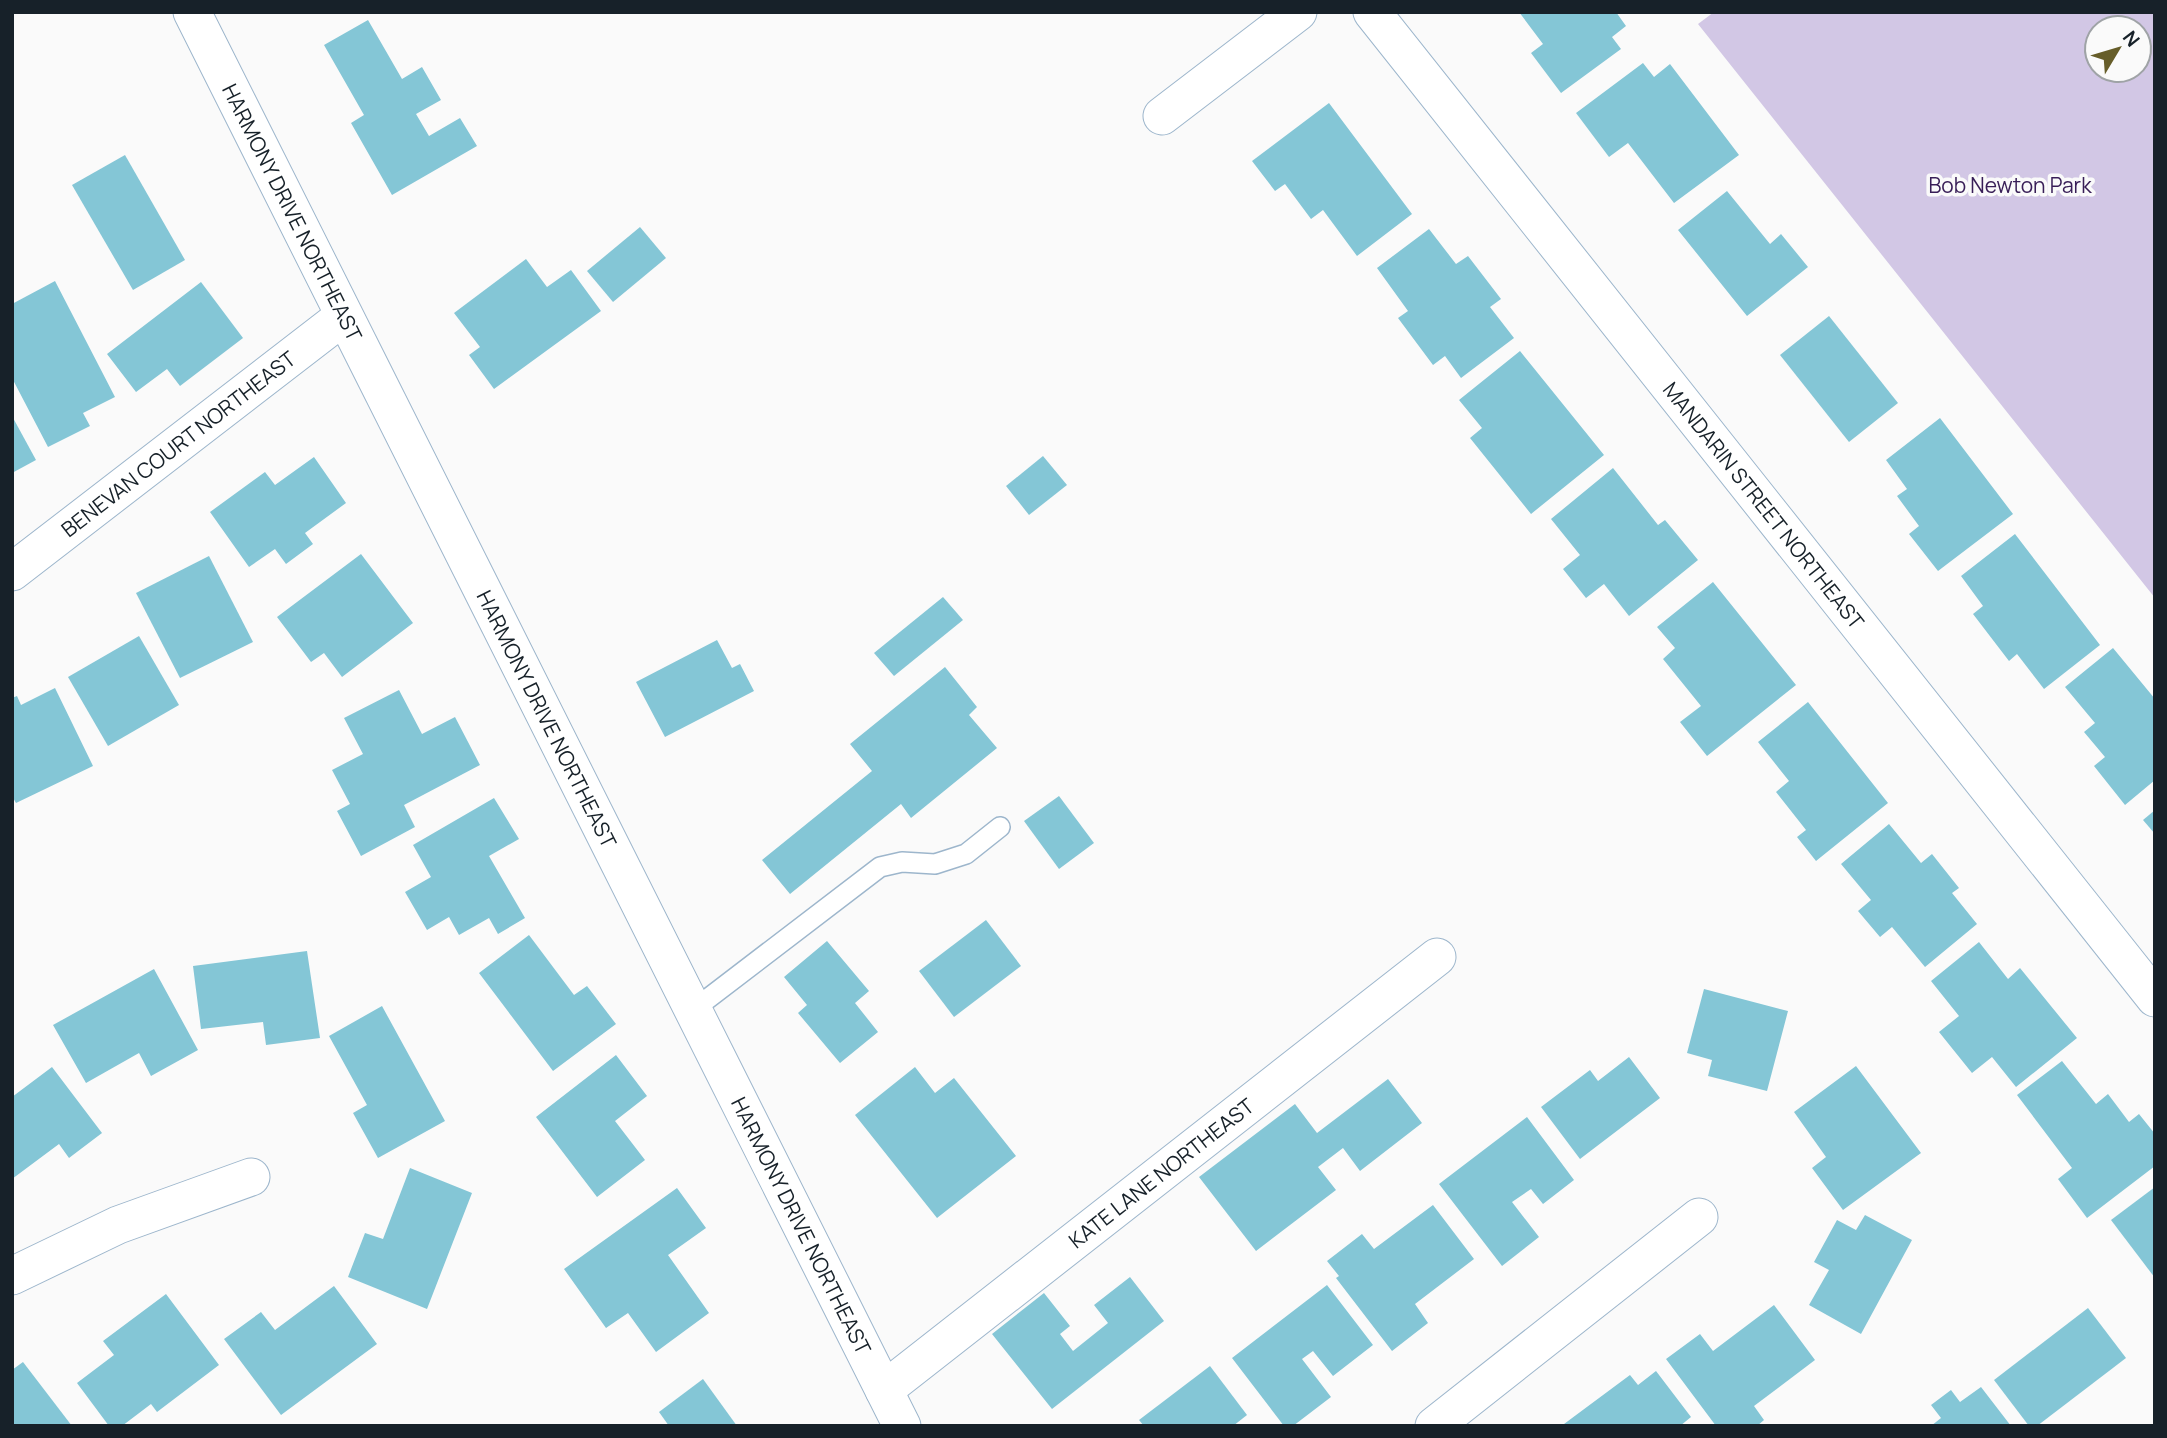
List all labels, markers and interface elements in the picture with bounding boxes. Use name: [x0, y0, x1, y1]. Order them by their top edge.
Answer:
north arrow: [2083, 14, 2153, 84]
text: N: [2117, 25, 2146, 52]
street label: HARMONY DRIVE NORTHEAST: [216, 79, 369, 346]
park label: Bob Newton Park: [1928, 171, 2092, 199]
street label: BENEVAN COURT NORTHEAST: [55, 344, 302, 543]
street label: MANDARIN STREET NORTHEAST: [1657, 376, 1871, 635]
street label: HARMONY DRIVE NORTHEAST: [471, 586, 623, 853]
street label: KATE LANE NORTHEAST: [1063, 1091, 1260, 1254]
street label: HARMONY DRIVE NORTHEAST: [725, 1092, 878, 1359]

